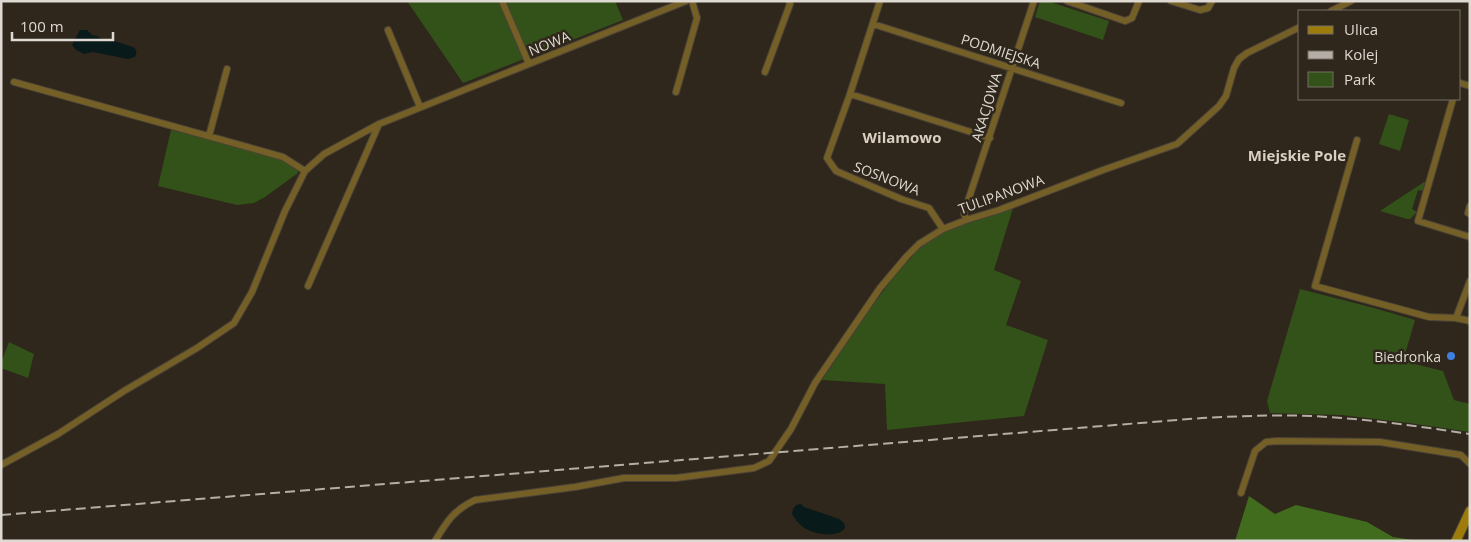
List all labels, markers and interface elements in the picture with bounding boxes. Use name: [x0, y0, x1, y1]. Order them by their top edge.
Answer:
scale bar: [12, 10, 114, 42]
legend: [1298, 10, 1461, 100]
text: 100 m: [20, 16, 64, 36]
text: Ulica: [1344, 19, 1378, 39]
street label: NOWA: [525, 26, 573, 60]
street label: PODMIEJSKA: [959, 29, 1043, 73]
text: Kolej: [1344, 44, 1378, 64]
text: Park: [1344, 69, 1375, 89]
street label: AKACJOWA: [966, 70, 1006, 144]
district label: Wilamowo: [863, 127, 941, 147]
district label: Miejskie Pole: [1248, 145, 1346, 165]
street label: SOSNOWA: [851, 157, 923, 199]
street label: TULIPANOWA: [956, 170, 1046, 218]
place label: Biedronka: [1374, 347, 1441, 366]
marker: Biedronka: [1445, 350, 1457, 362]

